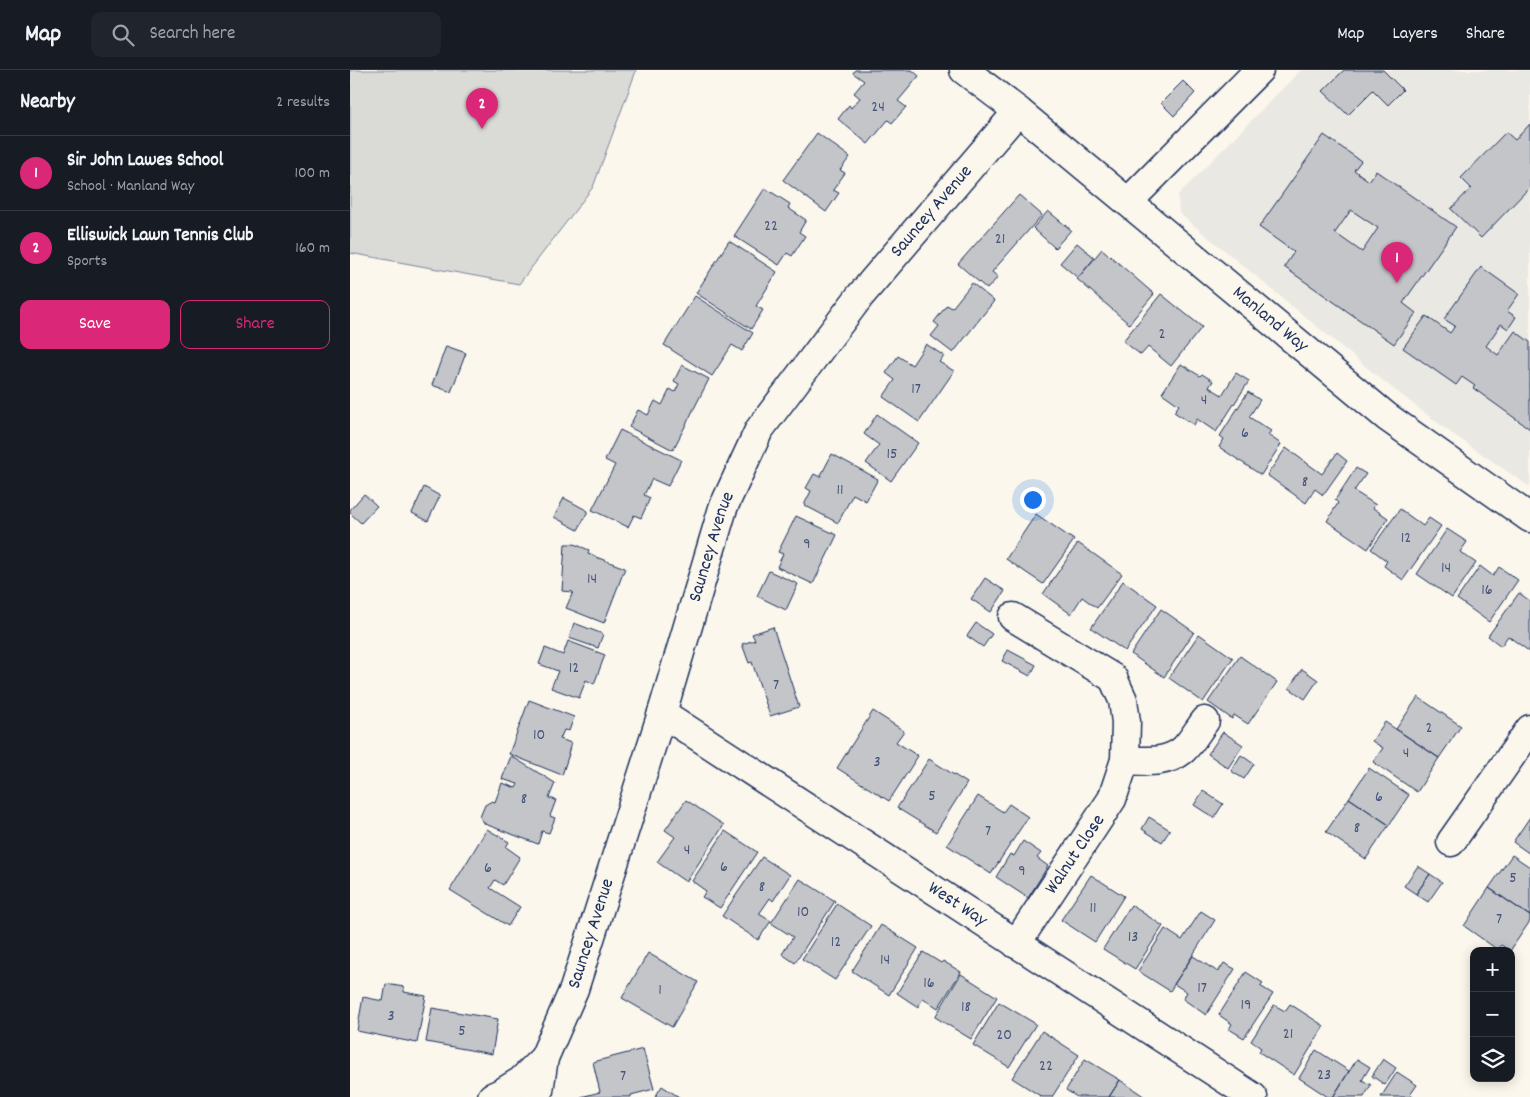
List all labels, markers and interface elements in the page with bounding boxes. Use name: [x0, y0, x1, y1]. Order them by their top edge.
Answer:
search box: [91, 12, 441, 57]
text: Map: [25, 18, 61, 52]
icon: search: [109, 21, 137, 49]
text: Search here: [149, 21, 235, 48]
text: Map: [1337, 22, 1364, 47]
text: Layers: [1392, 22, 1438, 47]
text: Share: [1466, 22, 1505, 47]
text: Nearby: [20, 88, 75, 118]
pin: 2: [466, 88, 498, 129]
text: 2 results: [276, 91, 330, 114]
house number: 24: [871, 96, 885, 119]
text: Sir John Lawes School: [67, 148, 223, 175]
street label: Sauncey Avenue: [885, 159, 979, 264]
text: 1: [34, 162, 38, 185]
text: 100 m: [294, 162, 330, 185]
text: School · Manland Way: [67, 175, 194, 198]
house number: 22: [764, 215, 778, 238]
text: Elliswick Lawn Tennis Club: [67, 223, 253, 250]
house number: 21: [995, 228, 1005, 251]
text: 2: [33, 237, 40, 260]
text: 160 m: [295, 237, 330, 260]
pin: 1: [1381, 242, 1413, 283]
text: Sports: [67, 250, 107, 273]
street label: Manland Way: [1226, 280, 1314, 360]
button: Save: [20, 300, 170, 349]
button: Share: [180, 300, 330, 349]
house number: 2: [1159, 323, 1166, 346]
house number: 17: [911, 378, 921, 401]
house number: 4: [1201, 389, 1207, 412]
house number: 6: [1241, 422, 1249, 445]
house number: 15: [887, 443, 897, 466]
house number: 8: [1302, 471, 1308, 494]
house number: 11: [836, 479, 844, 502]
street label: Sauncey Avenue: [682, 487, 742, 606]
your location: [1020, 487, 1046, 513]
house number: 12: [1401, 527, 1411, 550]
house number: 9: [803, 533, 811, 556]
house number: 14: [1441, 557, 1451, 580]
house number: 14: [587, 568, 597, 591]
house number: 16: [1481, 579, 1493, 602]
house number: 12: [569, 657, 579, 680]
house number: 7: [773, 674, 779, 697]
house number: 2: [1426, 717, 1433, 740]
house number: 10: [533, 724, 545, 747]
house number: 4: [1403, 742, 1409, 765]
house number: 3: [873, 751, 881, 774]
house number: 5: [928, 785, 936, 808]
house number: 6: [1375, 786, 1383, 809]
house number: 8: [521, 788, 527, 811]
street label: Walnut Close: [1039, 810, 1113, 900]
house number: 8: [1354, 817, 1360, 840]
house number: 7: [985, 820, 991, 843]
house number: 4: [684, 839, 690, 862]
house number: 6: [720, 856, 728, 879]
house number: 6: [484, 857, 492, 880]
house number: 9: [1018, 860, 1026, 883]
house number: 5: [1509, 867, 1517, 890]
street label: Sauncey Avenue: [561, 875, 622, 992]
street label: West Way: [922, 875, 993, 934]
house number: 8: [759, 876, 765, 899]
house number: 11: [1089, 897, 1097, 920]
house number: 10: [797, 901, 809, 924]
house number: 7: [1496, 908, 1502, 931]
house number: 13: [1128, 926, 1138, 949]
house number: 12: [831, 931, 841, 954]
map controls: [1470, 947, 1515, 1082]
button: +: [1470, 947, 1515, 992]
house number: 14: [880, 949, 890, 972]
house number: 16: [923, 972, 935, 995]
house number: 17: [1197, 977, 1207, 1000]
house number: 1: [658, 979, 662, 1002]
button: −: [1470, 992, 1515, 1037]
house number: 19: [1241, 994, 1251, 1017]
house number: 18: [961, 996, 971, 1019]
house number: 3: [387, 1005, 395, 1028]
house number: 5: [458, 1020, 466, 1043]
house number: 21: [1283, 1023, 1293, 1046]
house number: 20: [996, 1024, 1012, 1047]
button: layers: [1470, 1037, 1515, 1082]
house number: 22: [1039, 1055, 1053, 1078]
house number: 23: [1317, 1064, 1331, 1087]
house number: 7: [620, 1065, 626, 1088]

